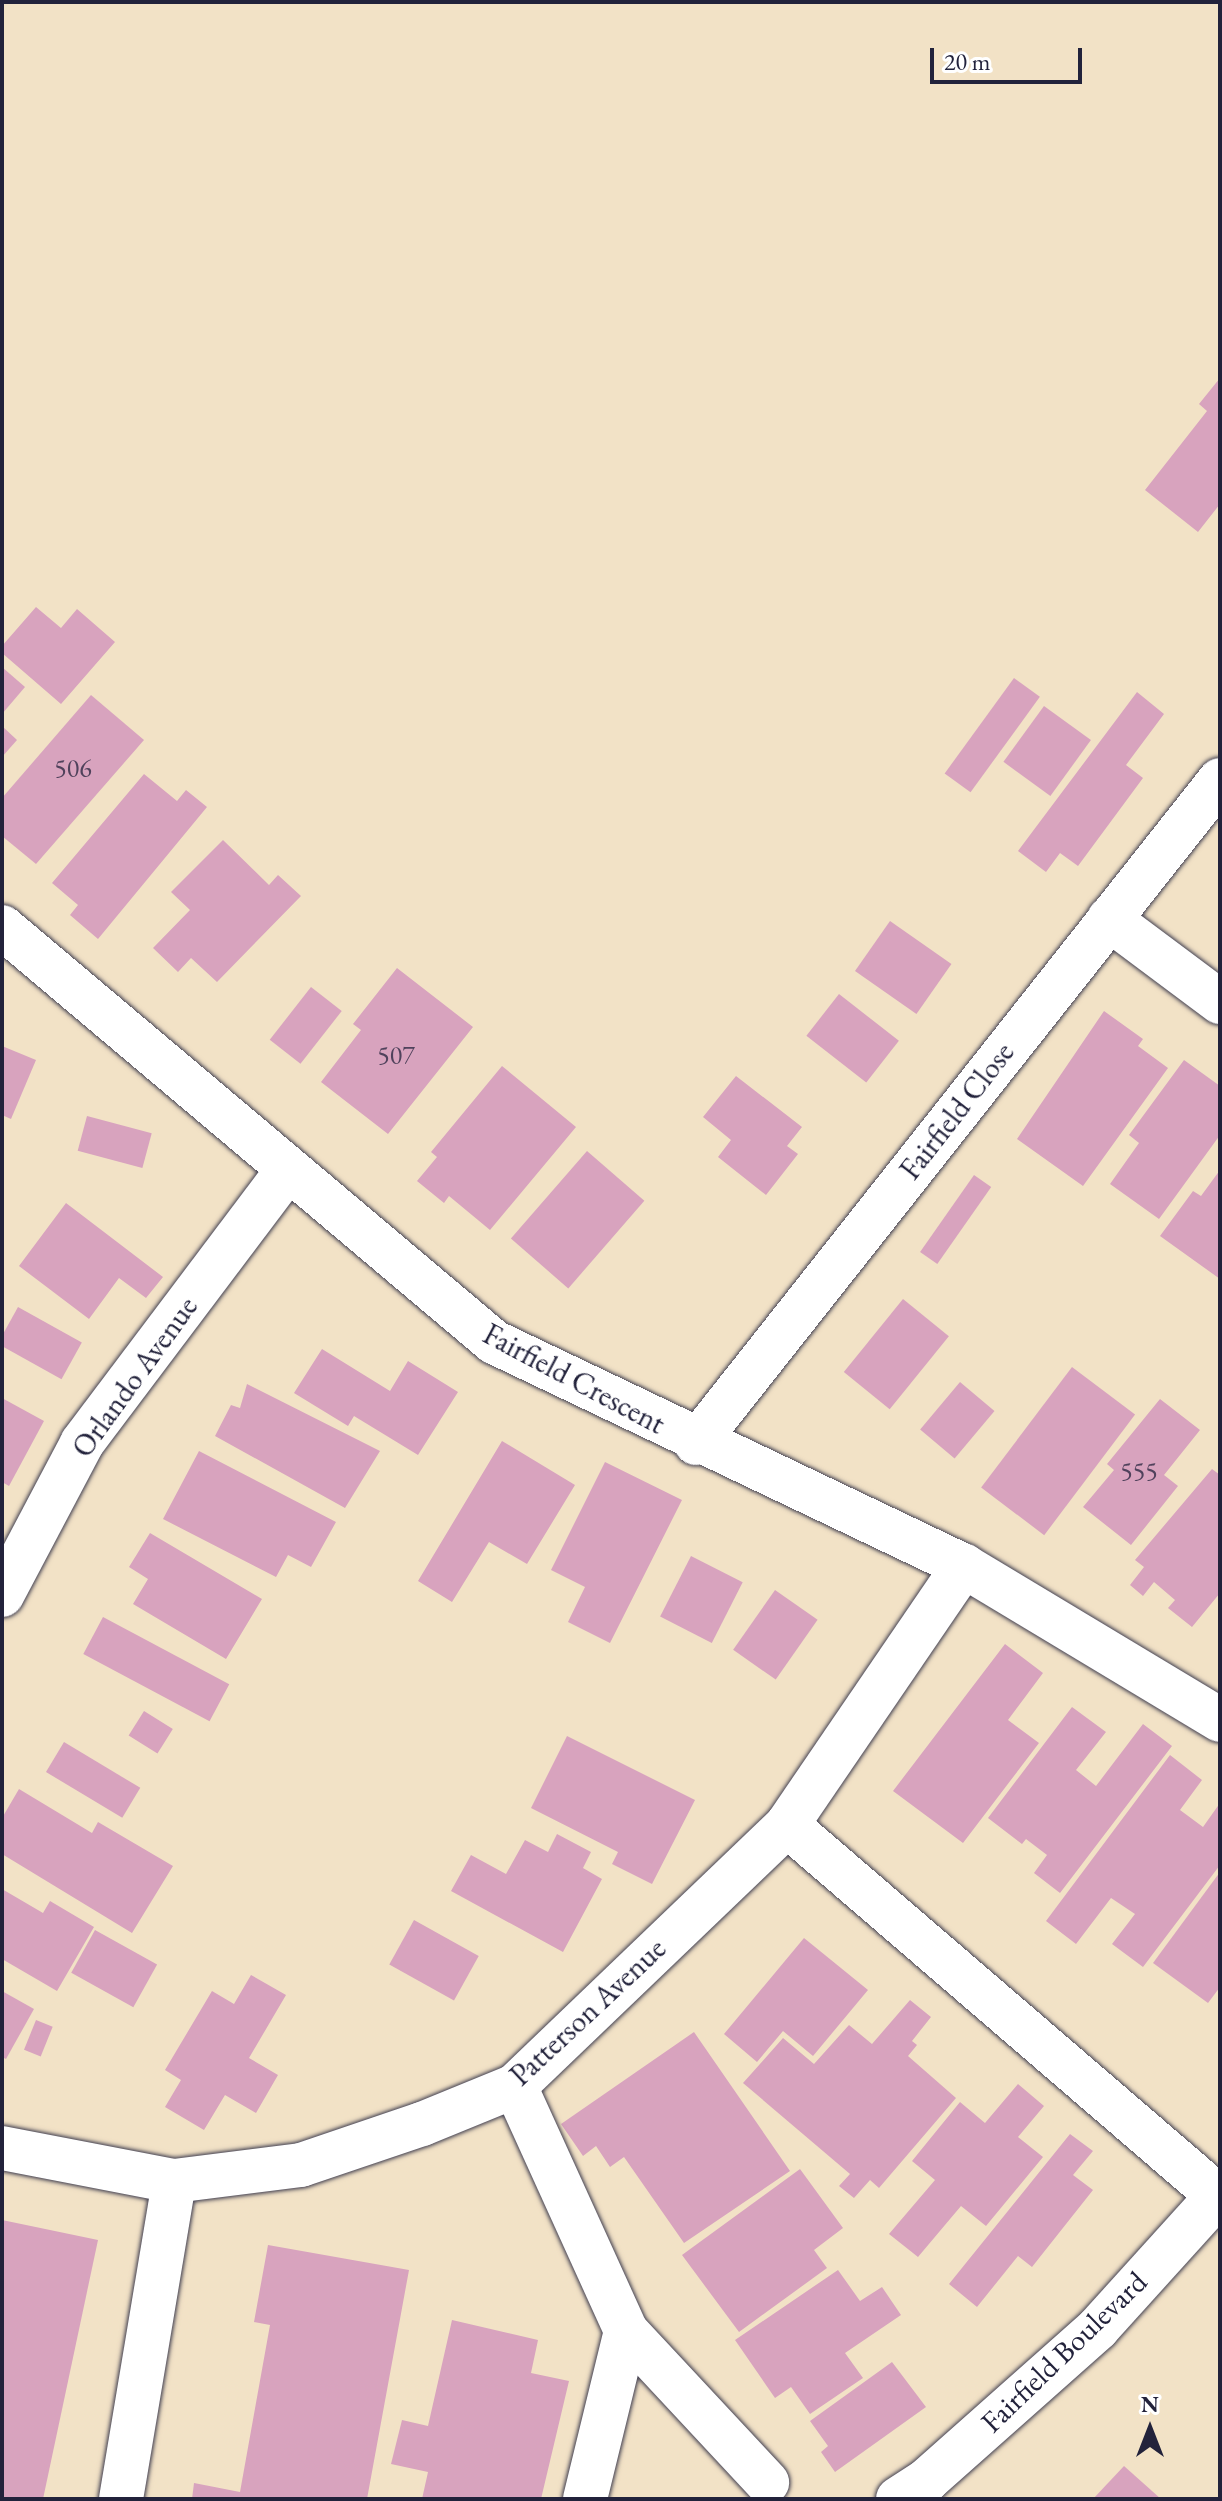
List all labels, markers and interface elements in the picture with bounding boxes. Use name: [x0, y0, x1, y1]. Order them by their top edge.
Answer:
scale bar: [934, 32, 1086, 82]
text: 20 m: [944, 46, 991, 77]
house number: 506: [54, 753, 92, 785]
street label: Fairfield Close: [892, 1035, 1022, 1187]
house number: 507: [377, 1040, 415, 1072]
street label: Orlando Avenue: [65, 1290, 205, 1464]
street label: Fairfield Crescent: [477, 1316, 671, 1442]
house number: 555: [1120, 1456, 1158, 1488]
street label: Patterson Avenue: [503, 1931, 673, 2093]
street label: Fairfield Boulevard: [974, 2264, 1154, 2440]
north arrow: [1110, 2389, 1190, 2469]
text: N: [1141, 2390, 1159, 2419]

